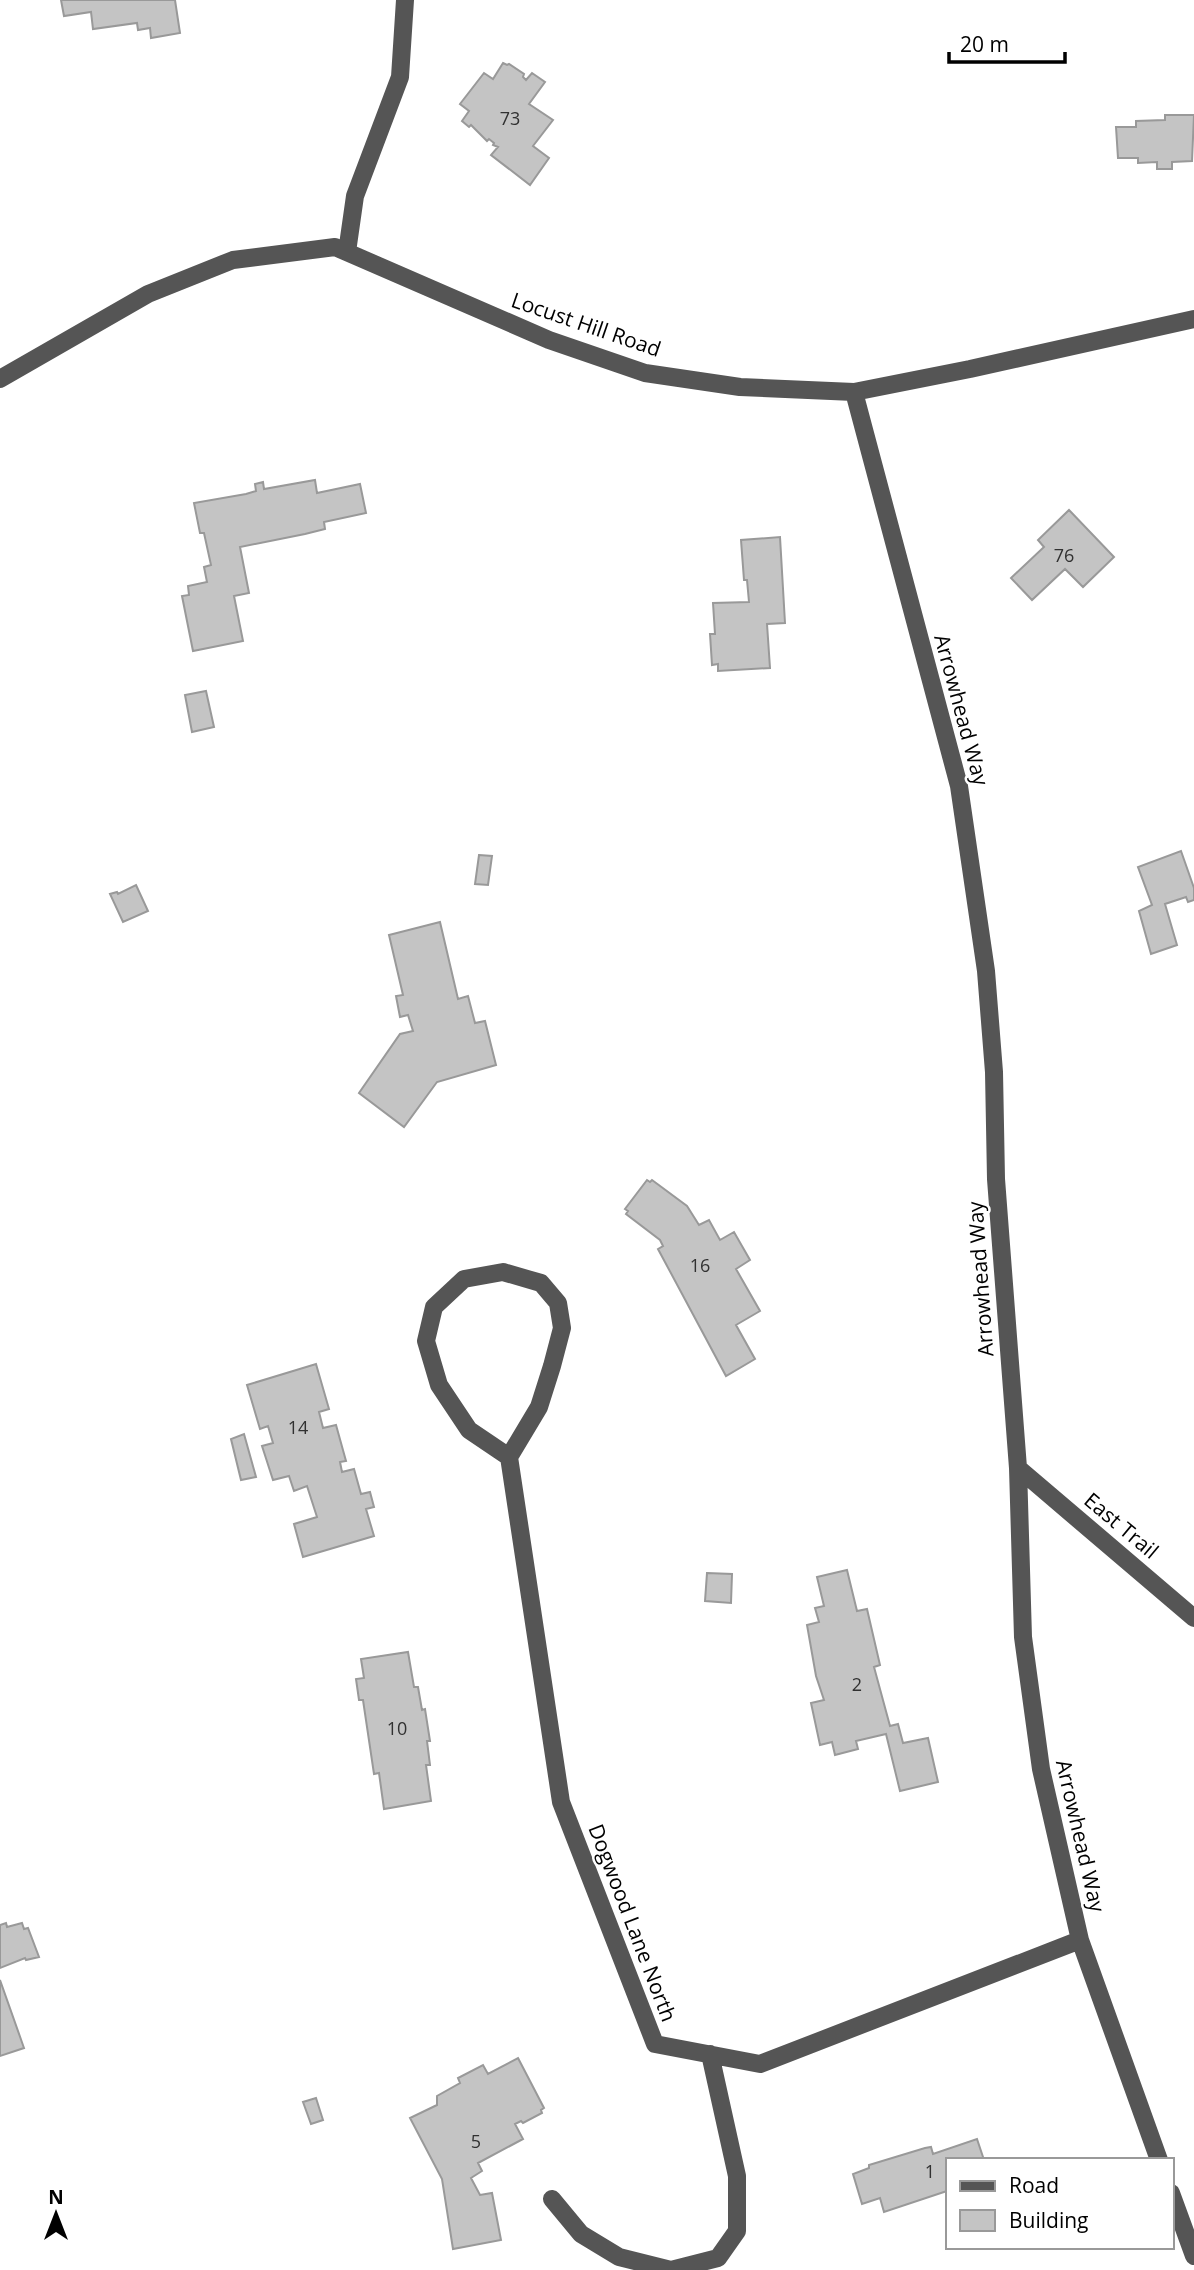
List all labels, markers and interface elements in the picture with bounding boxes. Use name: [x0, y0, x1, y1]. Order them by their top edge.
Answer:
scale bar: [949, 21, 1064, 65]
text: 20 m: [960, 30, 1009, 58]
house number: 73: [500, 106, 520, 130]
street label: Locust Hill Road: [508, 285, 665, 363]
house number: 76: [1054, 543, 1074, 567]
street label: Arrowhead Way: [928, 631, 996, 789]
street label: Arrowhead Way: [961, 1200, 999, 1358]
house number: 16: [690, 1253, 710, 1277]
house number: 14: [288, 1415, 308, 1439]
street label: East Trail: [1079, 1486, 1165, 1564]
house number: 2: [852, 1672, 862, 1696]
house number: 10: [387, 1716, 407, 1740]
street label: Arrowhead Way: [1050, 1757, 1112, 1915]
street label: Dogwood Lane North: [582, 1820, 684, 2025]
house number: 5: [471, 2129, 481, 2153]
legend: [946, 2158, 1173, 2249]
house number: 1: [925, 2159, 935, 2183]
text: Road: [1009, 2171, 1059, 2199]
north arrow: [21, 2179, 91, 2249]
text: N: [48, 2184, 64, 2210]
text: Building: [1009, 2206, 1088, 2234]

